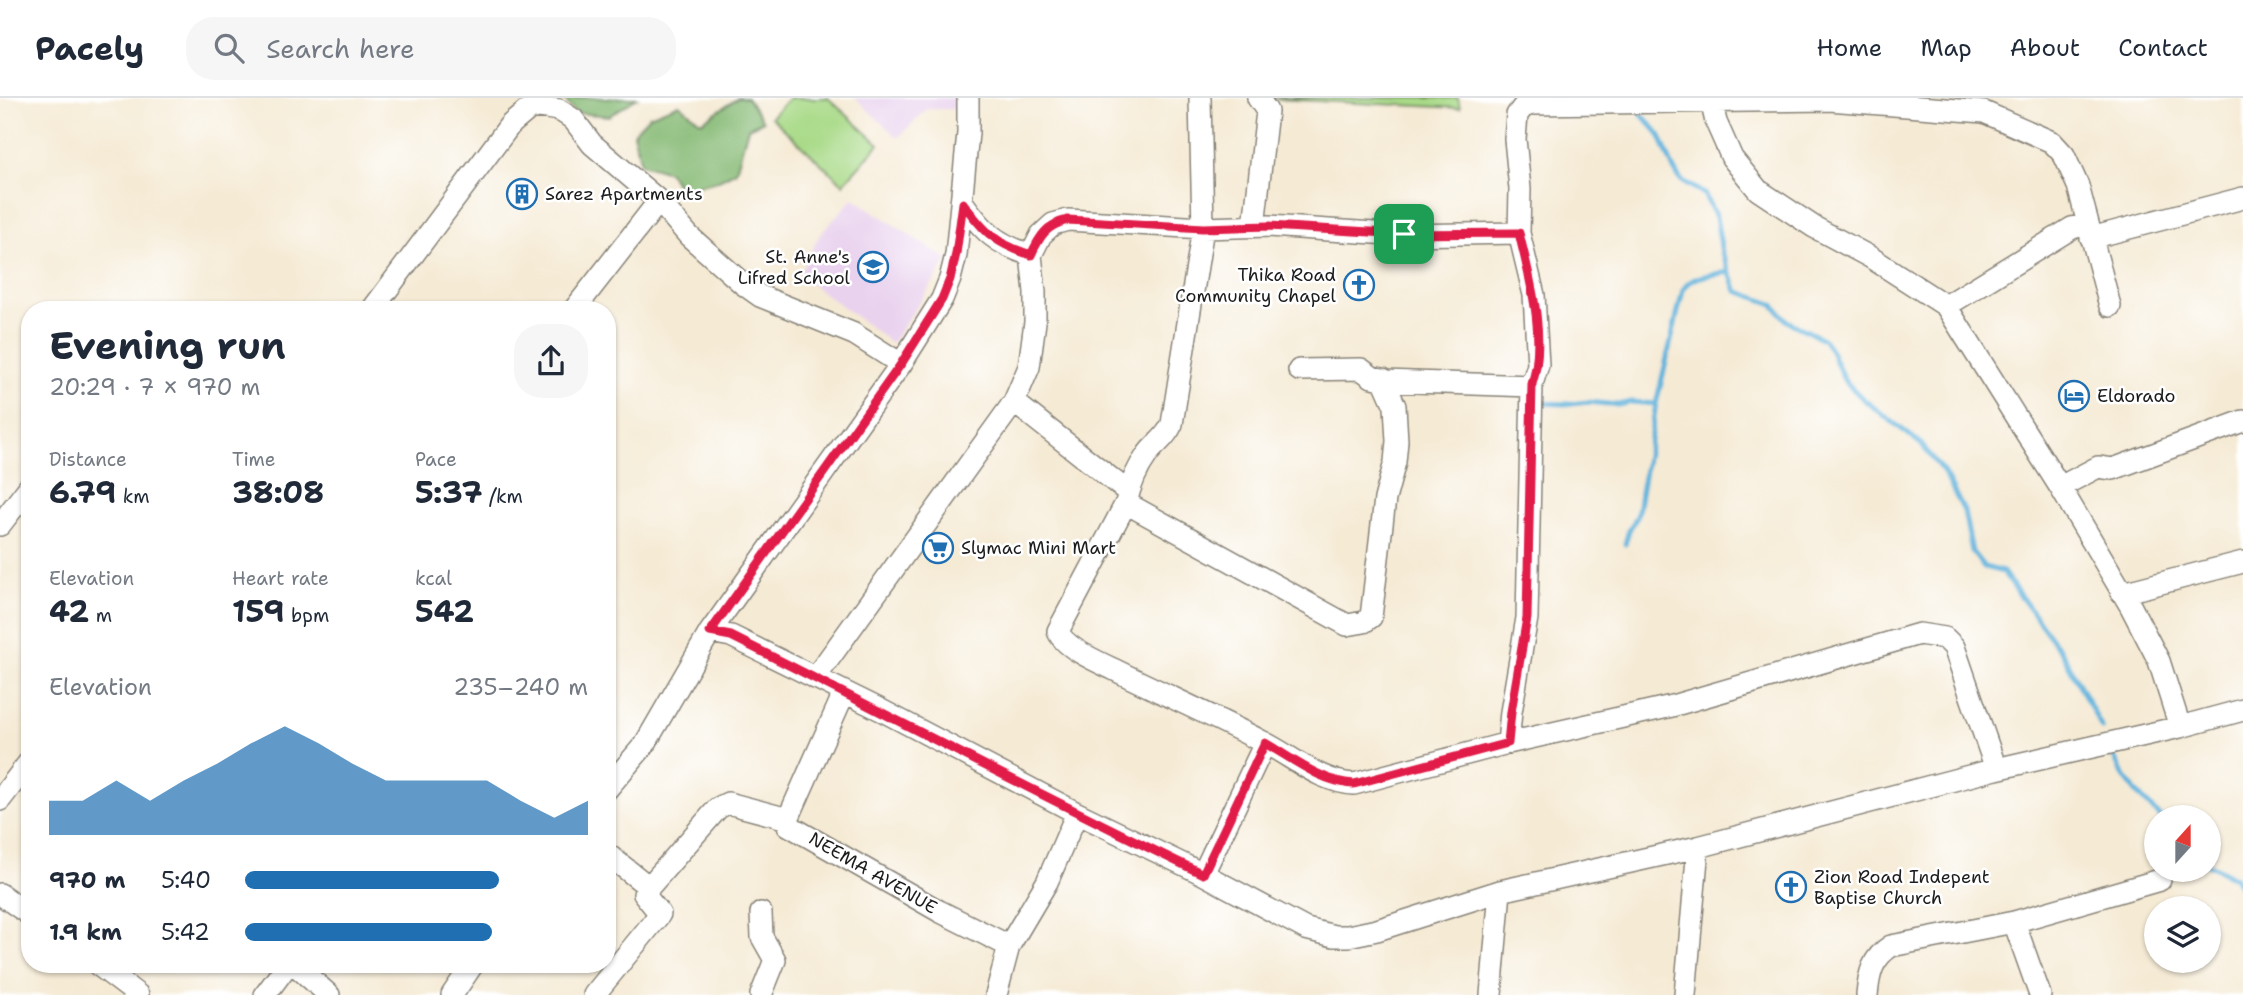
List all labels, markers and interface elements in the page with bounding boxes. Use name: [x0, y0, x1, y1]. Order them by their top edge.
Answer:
search box: [186, 17, 676, 80]
text: Pacely: [35, 26, 144, 71]
icon: search: [210, 29, 248, 67]
text: Search here: [266, 31, 415, 66]
text: Home: [1816, 32, 1882, 64]
text: Map: [1920, 32, 1972, 64]
text: About: [2010, 32, 2080, 64]
text: Contact: [2118, 32, 2208, 64]
building icon: Sarez Apartments: [505, 177, 539, 211]
place label: Sarez Apartments: [545, 182, 703, 206]
pin: [1374, 204, 1434, 264]
icon: arrive: [1385, 215, 1423, 253]
place label: St. Anne's Lifred School: [738, 245, 851, 290]
school or university icon: St. Anne's Lifred School: [856, 250, 890, 284]
place label: Thika Road Community Chapel: [1175, 263, 1337, 308]
church icon: Thika Road Community Chapel: [1342, 268, 1376, 302]
text: Evening run: [49, 320, 286, 371]
button: share: [514, 324, 588, 398]
text: 20:29 · 7 × 970 m: [49, 372, 260, 402]
hotel icon: Eldorado: [2057, 379, 2091, 413]
place label: Eldorado: [2097, 384, 2175, 408]
text: Distance: [49, 447, 127, 472]
text: Time: [232, 447, 276, 472]
text: Pace: [415, 447, 457, 472]
text: 6.79: [49, 472, 116, 513]
text: 38:08: [232, 472, 324, 513]
text: 5:37: [415, 472, 483, 513]
text: km: [116, 484, 150, 509]
text: /km: [483, 484, 523, 509]
supermarket icon: Slymac Mini Mart: [921, 531, 955, 565]
place label: Slymac Mini Mart: [961, 536, 1116, 560]
text: Elevation: [49, 566, 134, 591]
text: Heart rate: [232, 566, 329, 591]
text: kcal: [415, 566, 452, 591]
text: 42: [49, 591, 89, 632]
text: 159: [232, 591, 285, 632]
text: 542: [415, 591, 474, 632]
text: m: [89, 603, 112, 628]
text: bpm: [285, 603, 329, 628]
text: Elevation: [49, 672, 152, 702]
text: 235–240 m: [453, 672, 588, 702]
north arrow: [2144, 805, 2221, 882]
map controls: [2144, 805, 2221, 973]
street label: NEEMA AVENUE: [804, 826, 942, 920]
text: 970 m: [49, 865, 126, 895]
text: 5:40: [161, 865, 211, 895]
place label: Zion Road Indepent Baptise Church: [1814, 865, 1990, 910]
church icon: Zion Road Indepent Baptise Church: [1774, 870, 1808, 904]
button: layers: [2144, 896, 2221, 973]
text: 1.9 km: [49, 917, 122, 947]
text: 5:42: [161, 917, 210, 947]

